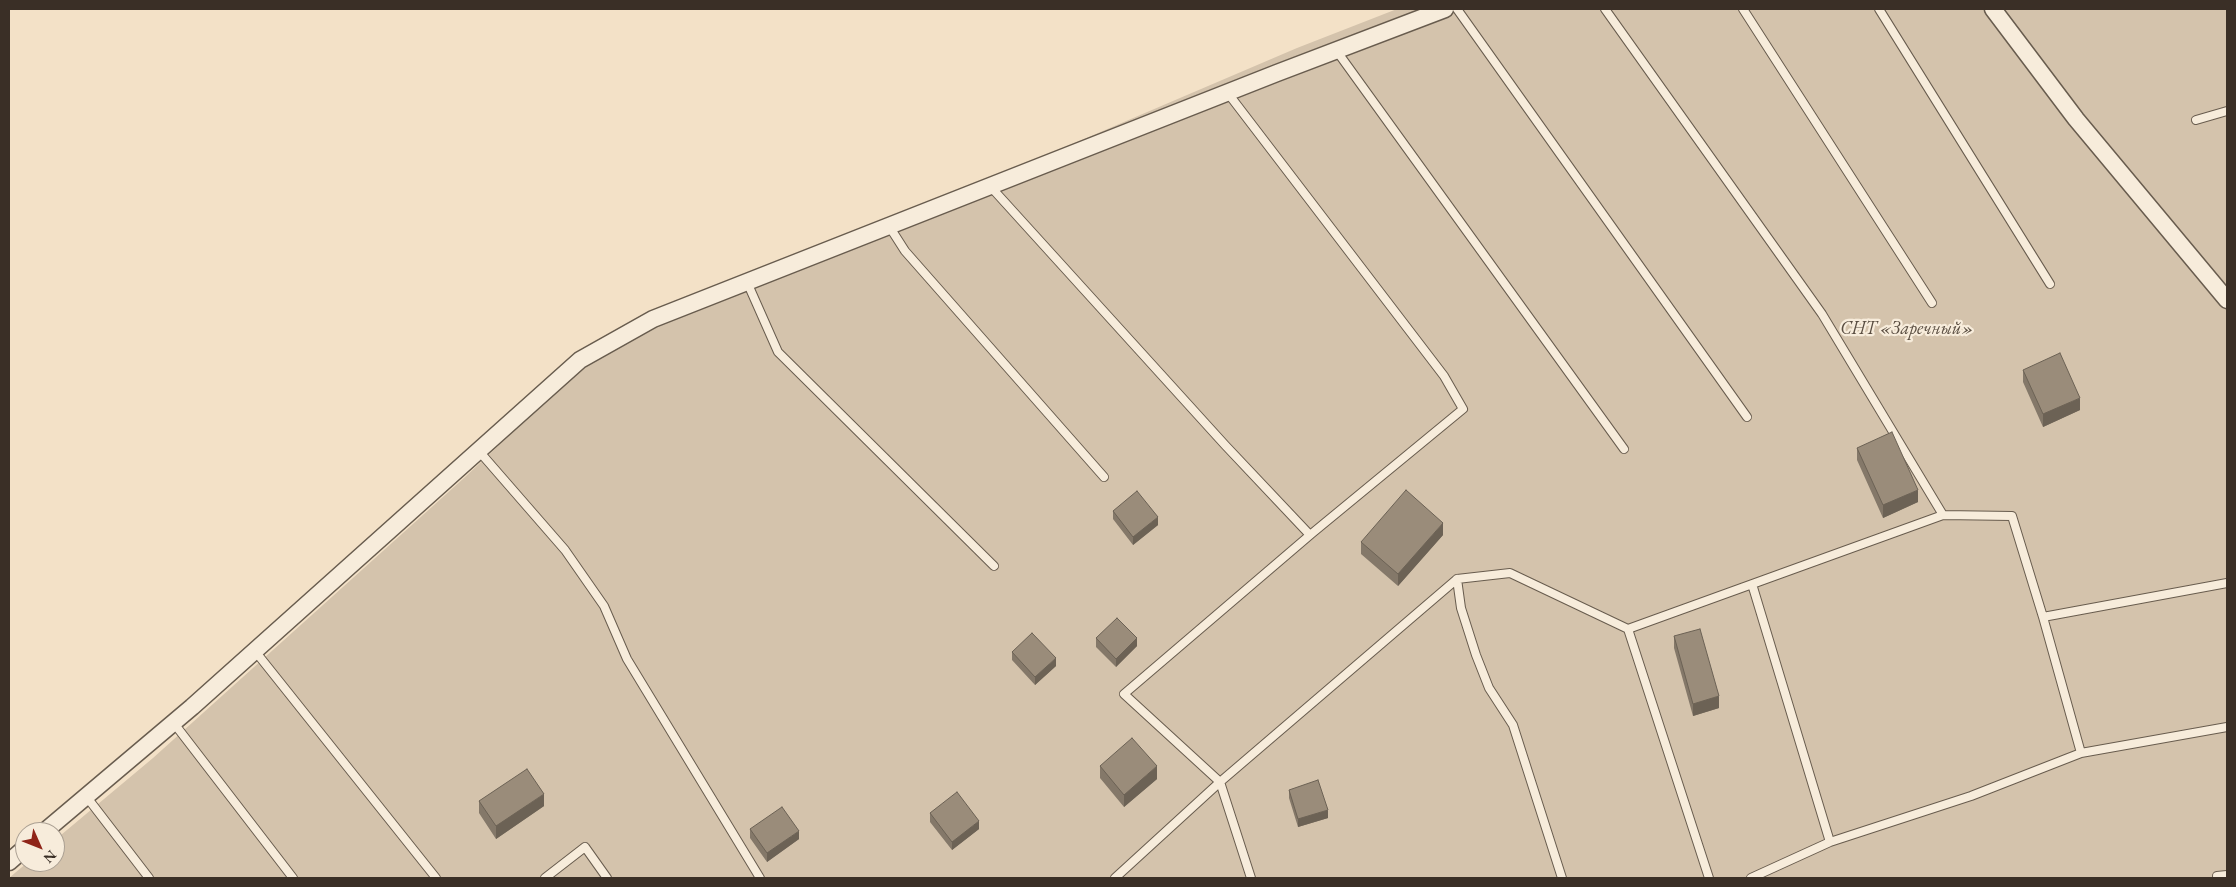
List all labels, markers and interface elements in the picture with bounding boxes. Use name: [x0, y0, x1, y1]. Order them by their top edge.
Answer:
park label: СНТ «Заречный»: [1840, 318, 1974, 340]
north arrow: [15, 822, 65, 872]
text: N: [40, 846, 60, 867]

